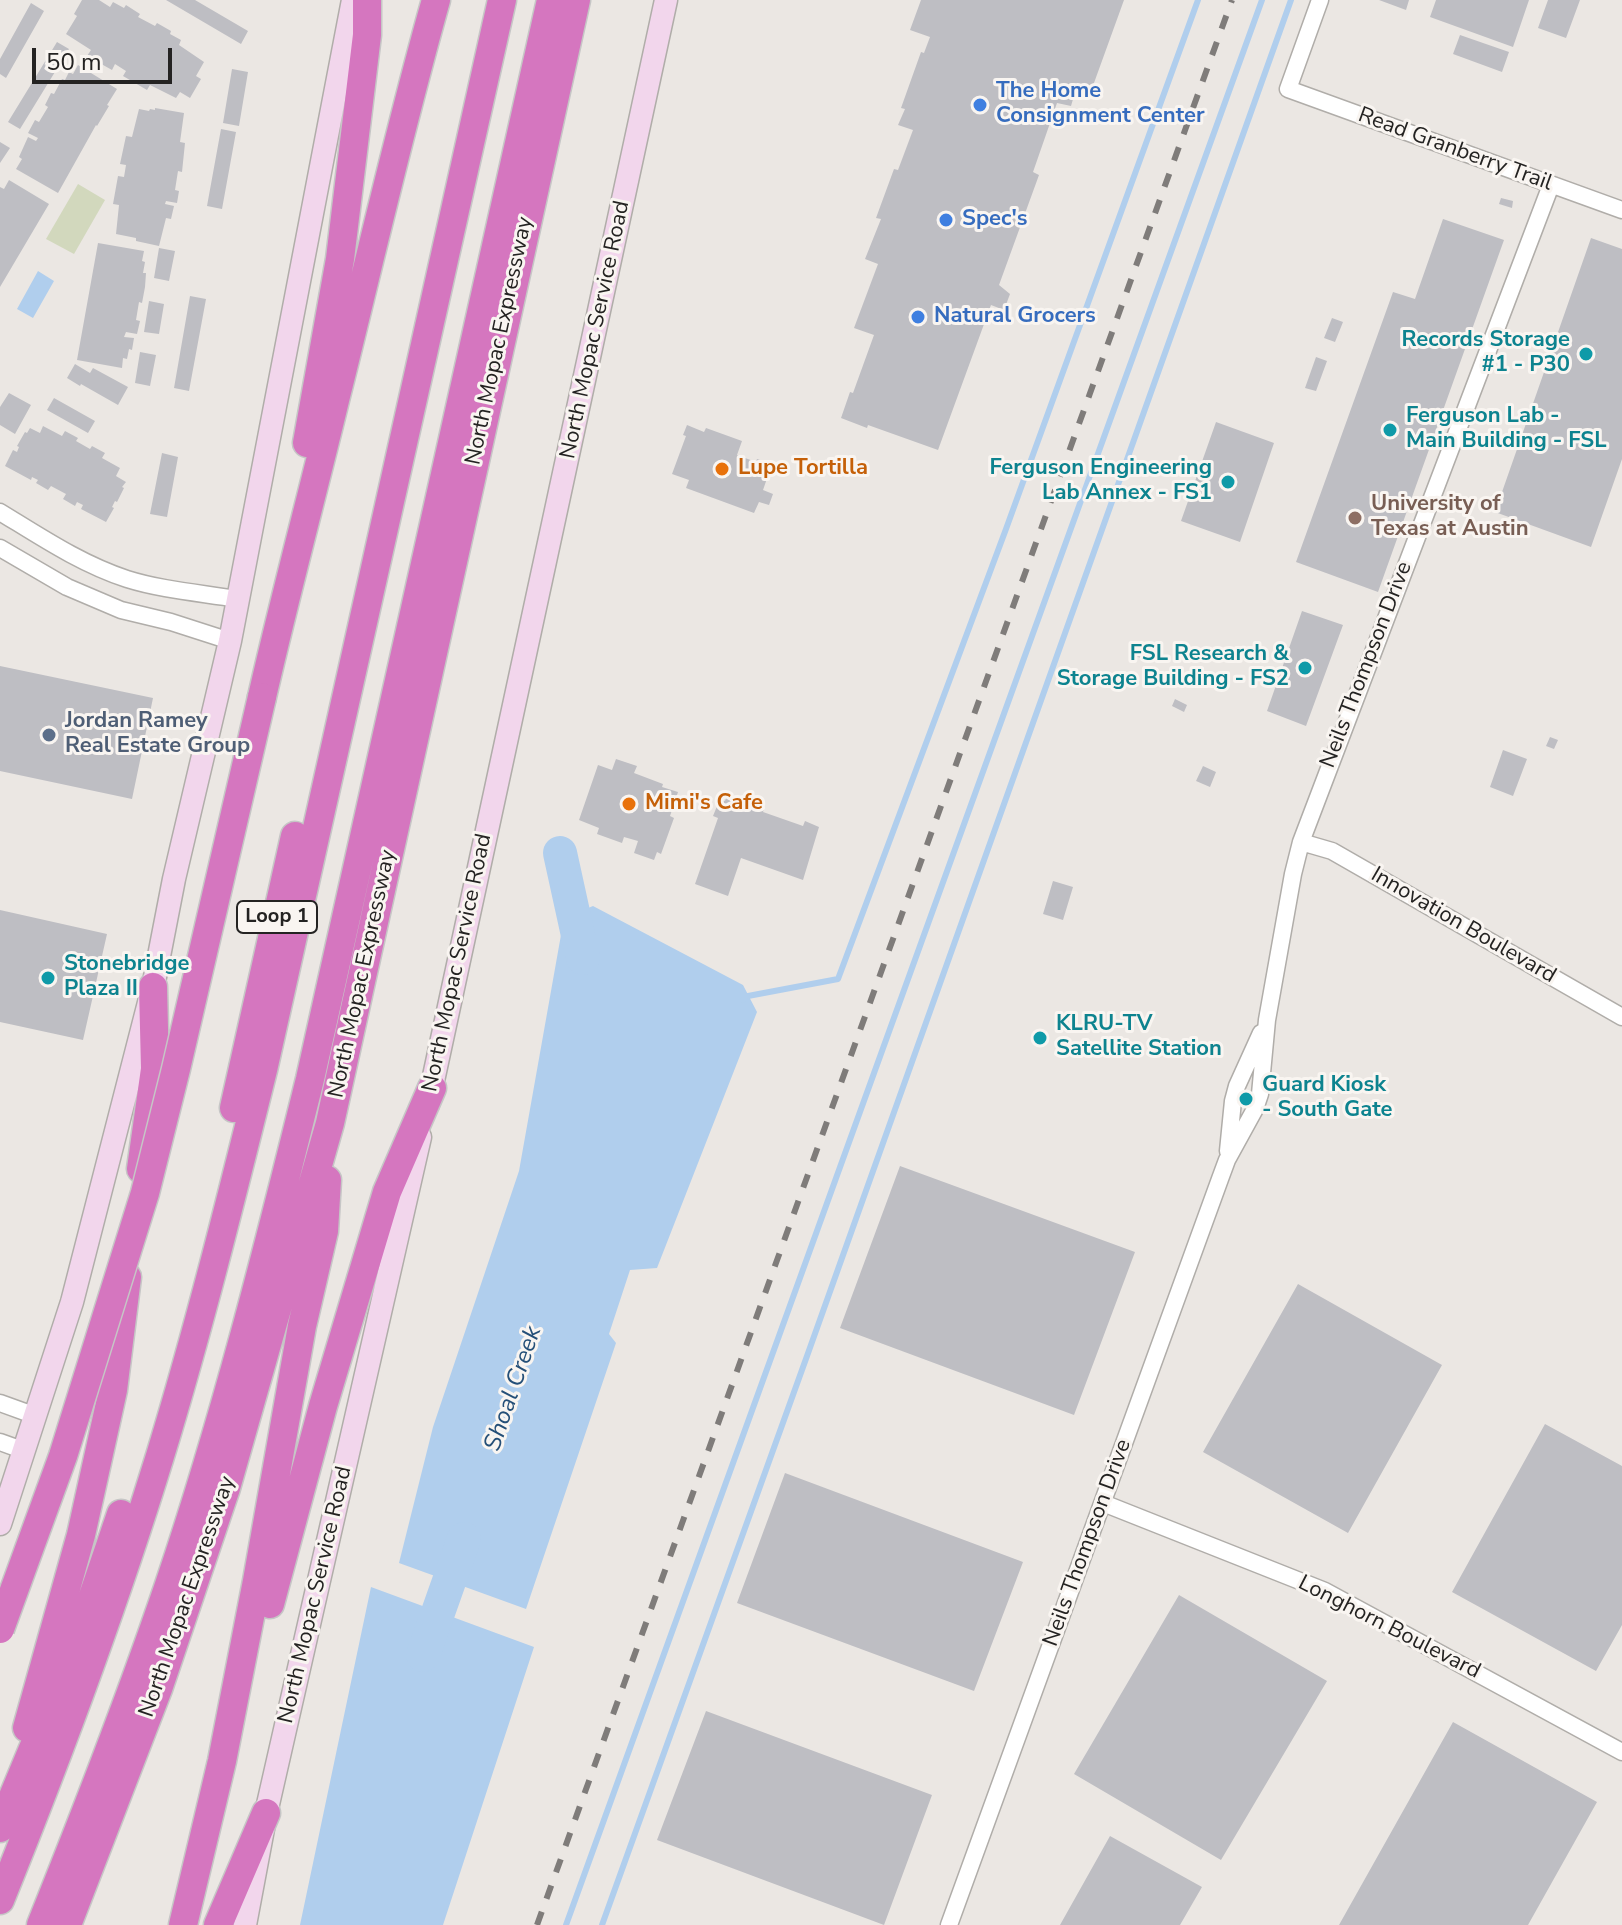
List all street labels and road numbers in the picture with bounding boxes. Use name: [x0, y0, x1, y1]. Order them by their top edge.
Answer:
street label: Read Granberry Trail: [1354, 103, 1556, 197]
street label: North Mopac Service Road: [556, 199, 636, 461]
street label: North Mopac Expressway: [461, 215, 539, 467]
street label: Neils Thompson Drive: [1316, 558, 1418, 772]
street label: North Mopac Service Road: [418, 832, 498, 1094]
street label: North Mopac Expressway: [324, 848, 402, 1100]
street label: Innovation Boulevard: [1366, 862, 1560, 990]
road number: Loop 1: [237, 901, 317, 933]
street label: Neils Thompson Drive: [1038, 1436, 1138, 1650]
street label: North Mopac Service Road: [274, 1464, 358, 1726]
street label: North Mopac Expressway: [134, 1473, 242, 1721]
street label: Longhorn Boulevard: [1293, 1571, 1485, 1685]

